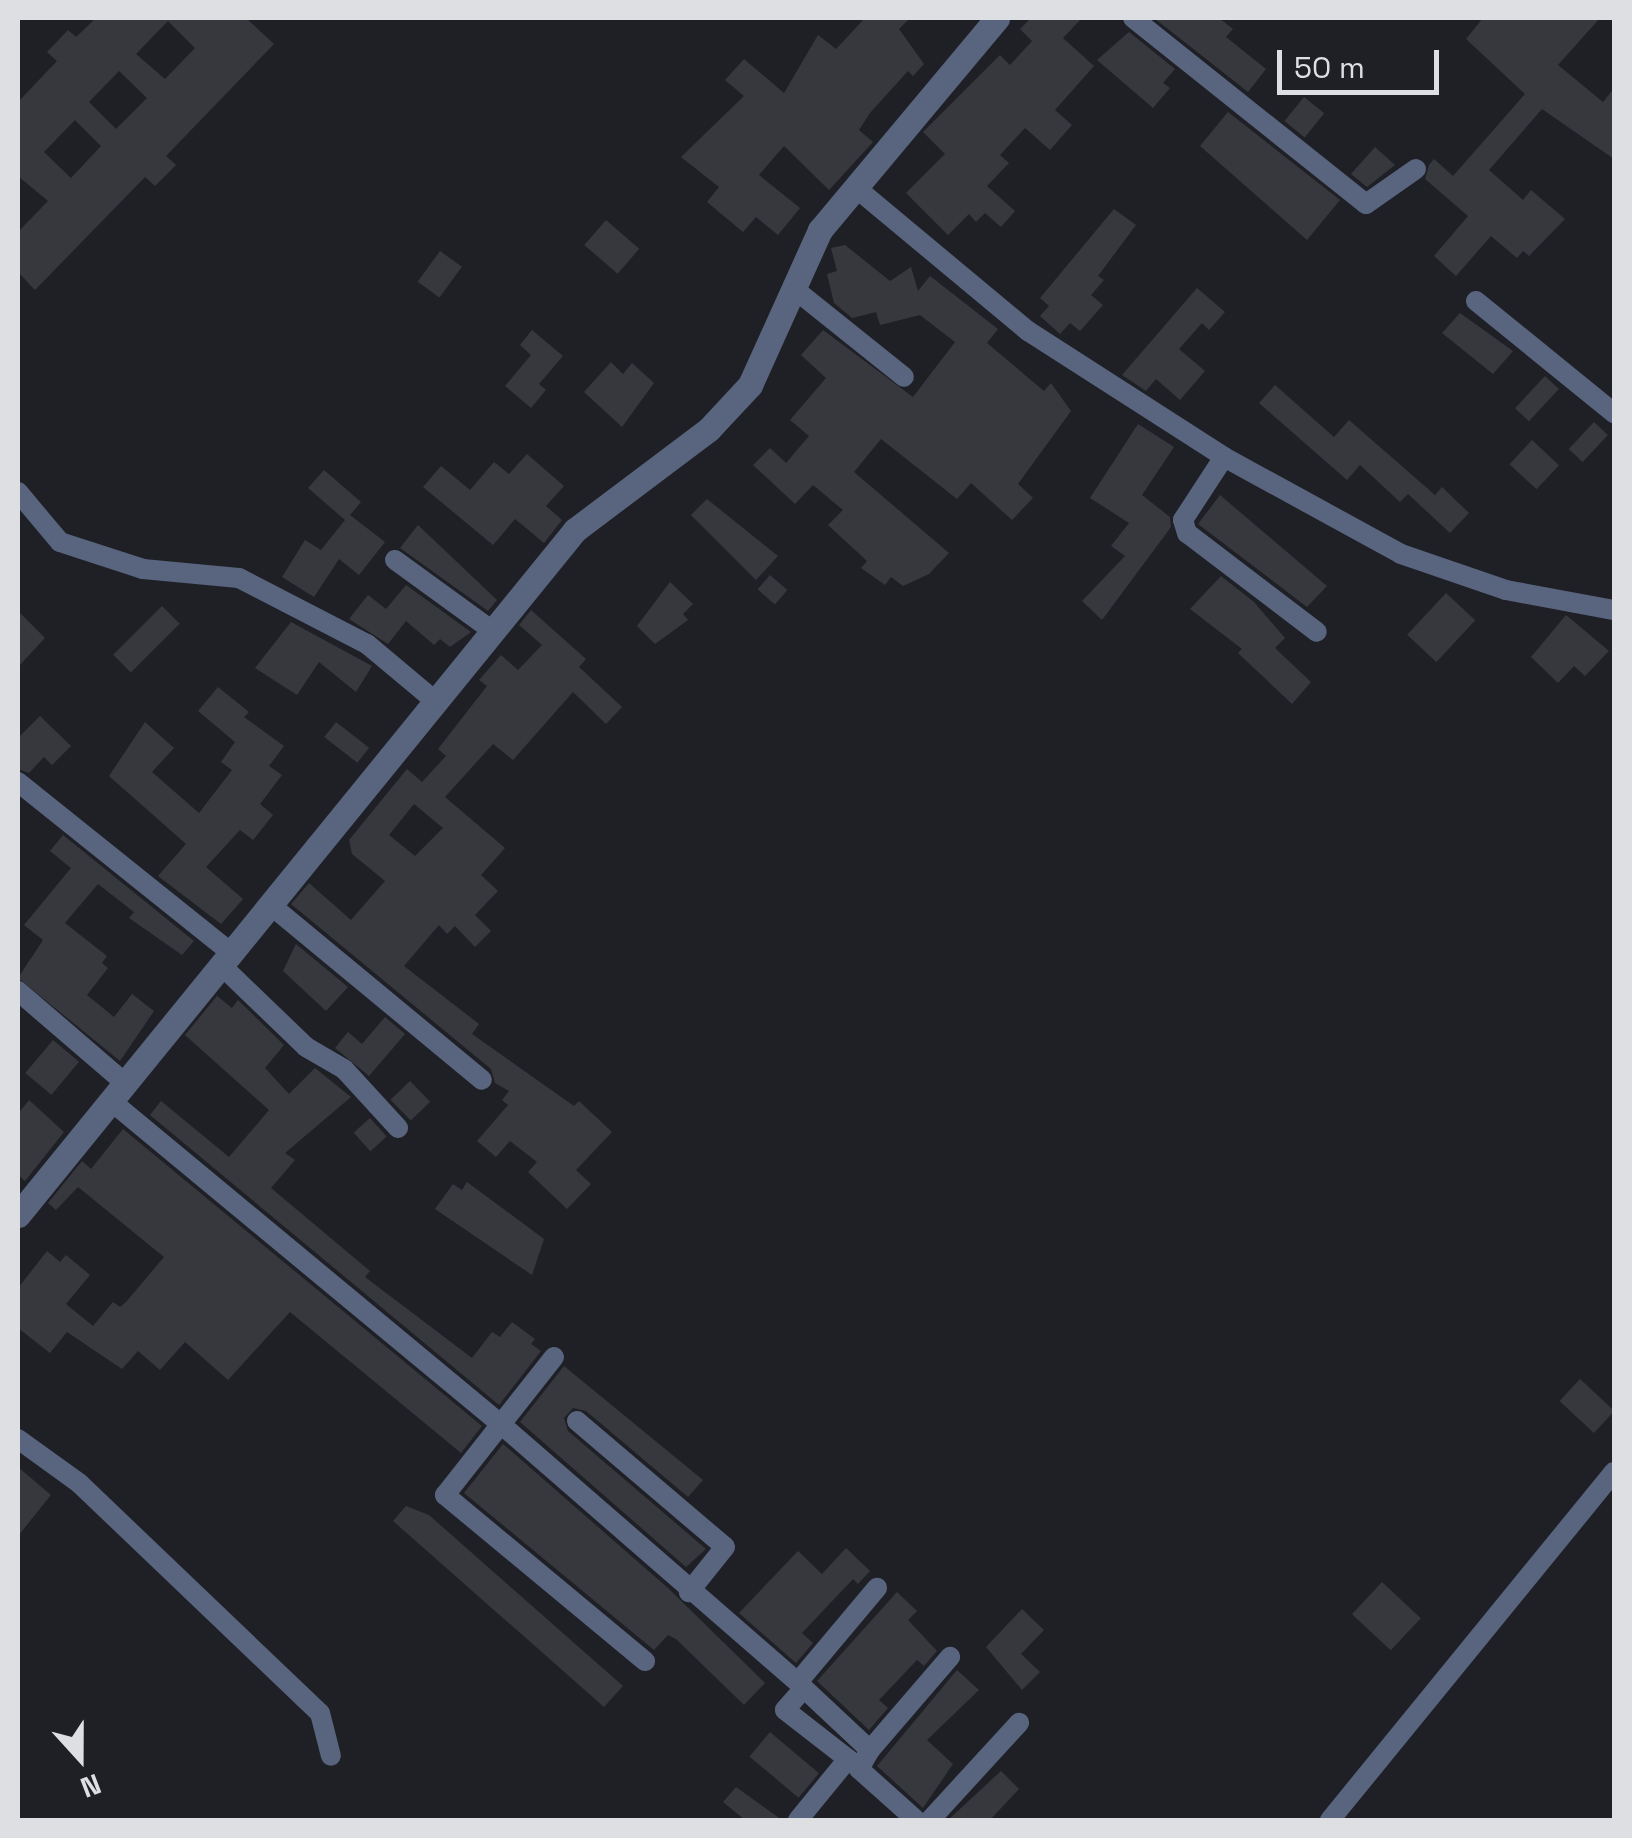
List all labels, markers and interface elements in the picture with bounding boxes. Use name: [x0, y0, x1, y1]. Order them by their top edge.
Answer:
scale bar: [1282, 30, 1444, 92]
text: 50 m: [1294, 48, 1365, 87]
north arrow: [30, 1708, 130, 1808]
text: N: [76, 1766, 106, 1806]

